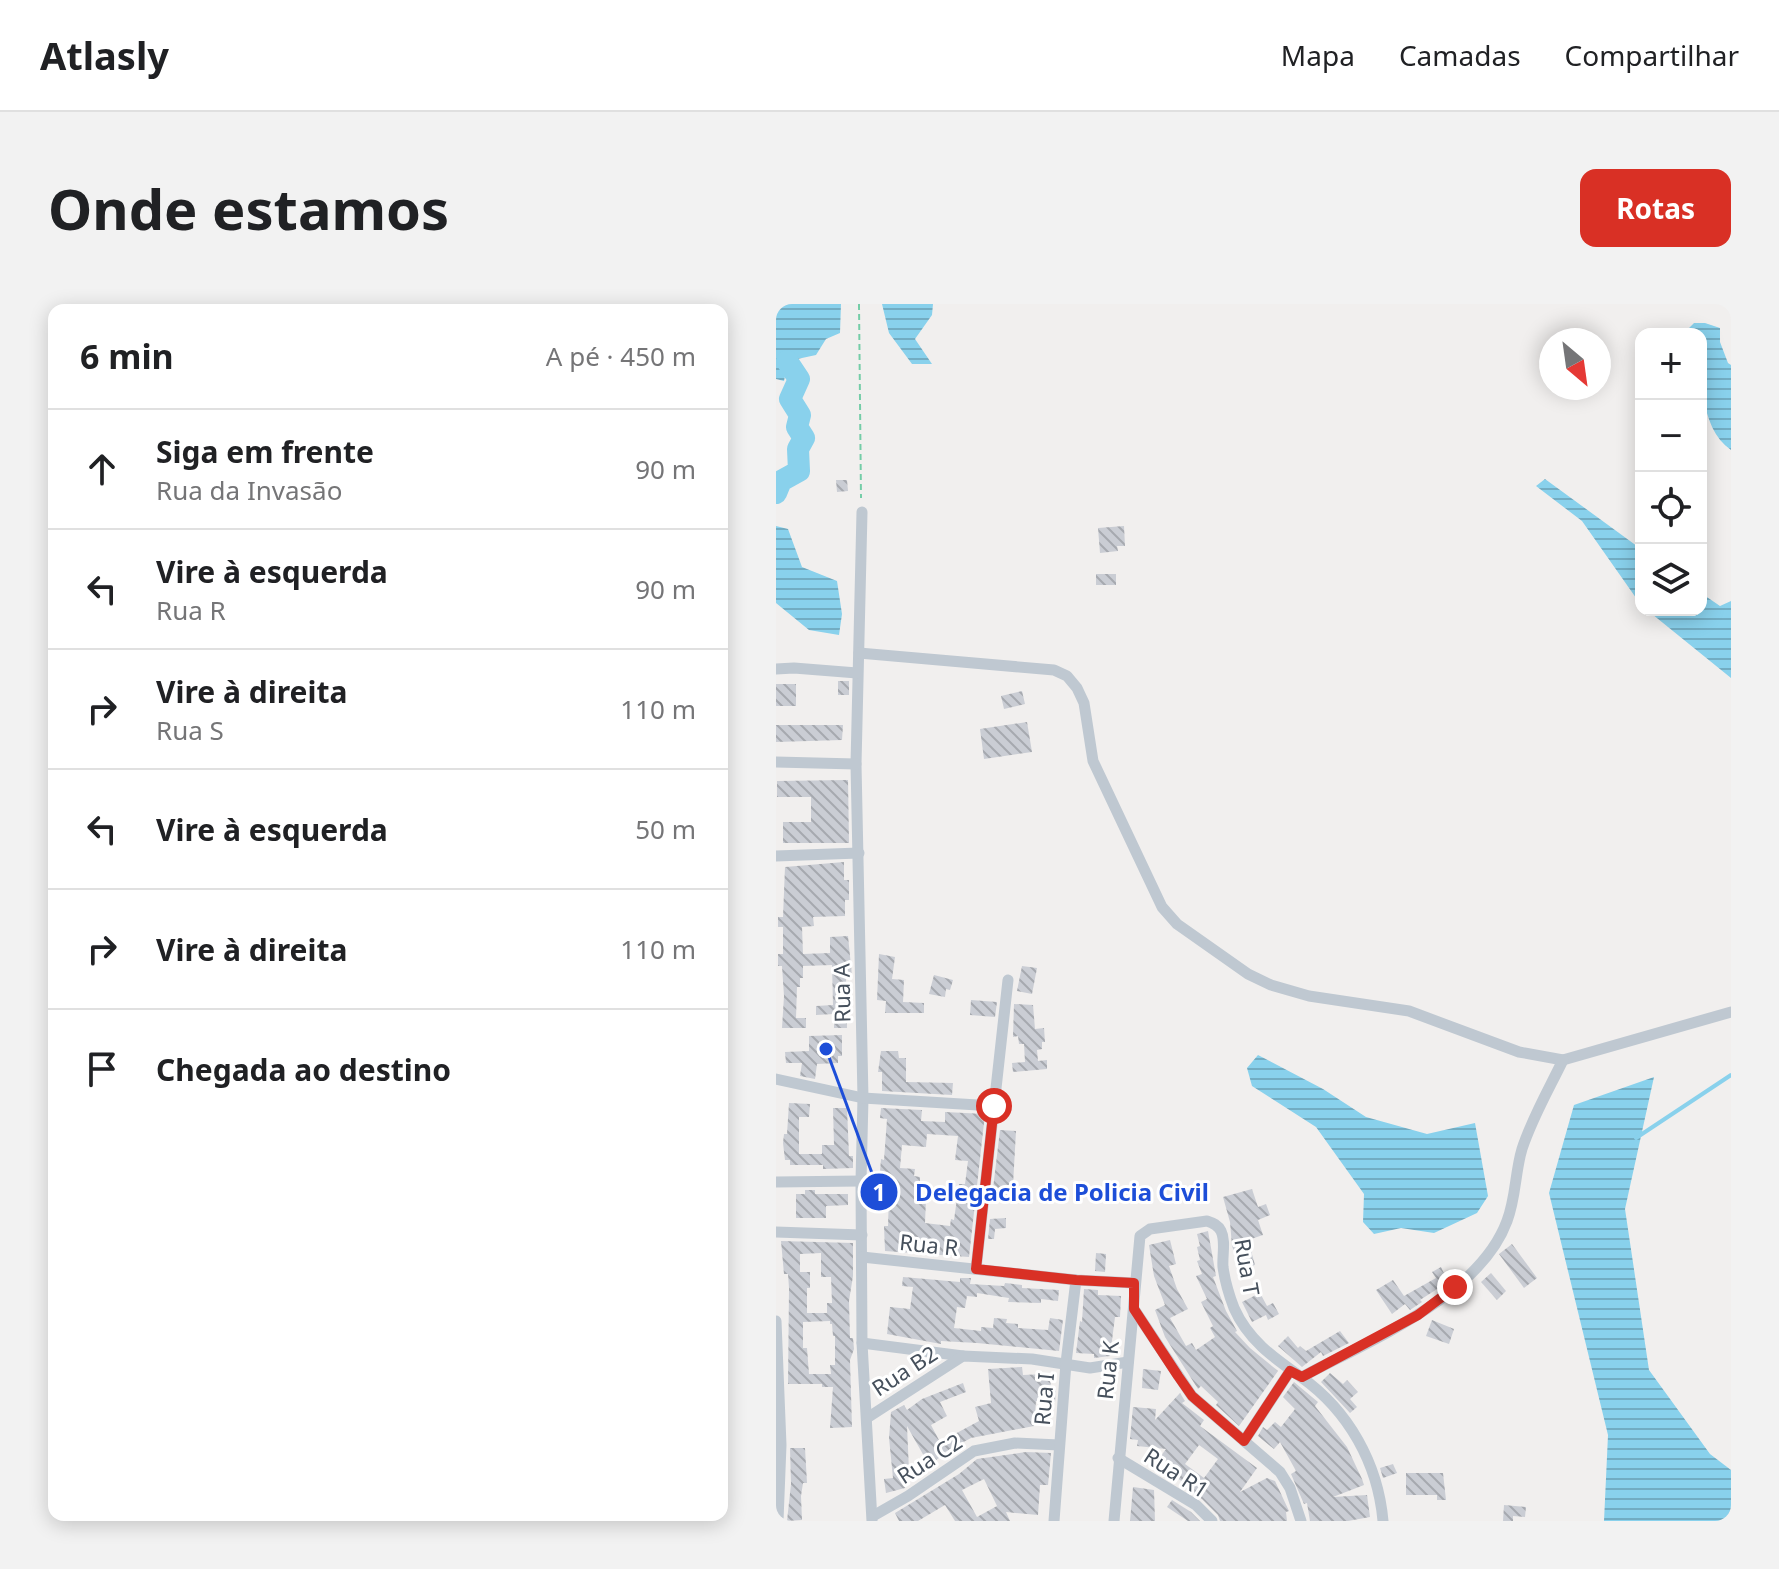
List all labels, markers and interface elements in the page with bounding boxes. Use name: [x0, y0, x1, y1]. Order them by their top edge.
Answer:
text: Atlasly: [40, 29, 169, 81]
text: Mapa: [1281, 36, 1355, 74]
text: Camadas: [1399, 36, 1521, 74]
text: Compartilhar: [1565, 36, 1739, 74]
button: Rotas: [1580, 169, 1731, 247]
text: Onde estamos: [48, 170, 449, 246]
north arrow: [1539, 328, 1611, 400]
map controls: [1635, 328, 1707, 616]
button: +: [1635, 328, 1707, 400]
text: 6 min: [80, 333, 174, 379]
text: A pé · 450 m: [546, 338, 696, 374]
button: −: [1635, 400, 1707, 472]
text: Siga em frente: [156, 431, 374, 472]
icon: ahead: [80, 447, 124, 491]
text: 90 m: [635, 451, 696, 487]
text: Rua da Invasão: [156, 472, 342, 508]
button: locate: [1635, 472, 1707, 544]
button: layers: [1635, 544, 1707, 616]
text: Vire à esquerda: [156, 551, 388, 592]
icon: left: [80, 567, 124, 611]
text: 90 m: [635, 571, 696, 607]
text: Rua R: [156, 592, 226, 628]
text: Vire à direita: [156, 671, 347, 712]
icon: right: [80, 687, 124, 731]
text: 110 m: [620, 691, 696, 727]
text: Rua S: [156, 712, 224, 748]
icon: left: [80, 807, 124, 851]
text: Vire à esquerda: [156, 809, 388, 850]
text: 50 m: [635, 811, 696, 847]
icon: right: [80, 927, 124, 971]
text: Vire à direita: [156, 929, 347, 970]
text: 110 m: [620, 931, 696, 967]
street label: Rua A: [825, 962, 857, 1023]
icon: arrive: [80, 1047, 124, 1091]
text: Chegada ao destino: [156, 1049, 451, 1090]
route start: [976, 1088, 1012, 1124]
callout: Delegacia de Policia Civil: [859, 1168, 1225, 1216]
text: 1: [872, 1175, 886, 1208]
text: Delegacia de Policia Civil: [915, 1175, 1209, 1208]
street label: Rua R: [898, 1226, 960, 1262]
street label: Rua T: [1228, 1236, 1268, 1298]
route end: [1437, 1269, 1473, 1305]
street label: Rua B2: [866, 1338, 942, 1402]
street label: Rua K: [1089, 1339, 1125, 1401]
street label: Rua I: [1026, 1371, 1060, 1427]
street label: Rua C2: [891, 1426, 967, 1490]
street label: Rua R1: [1139, 1440, 1215, 1504]

